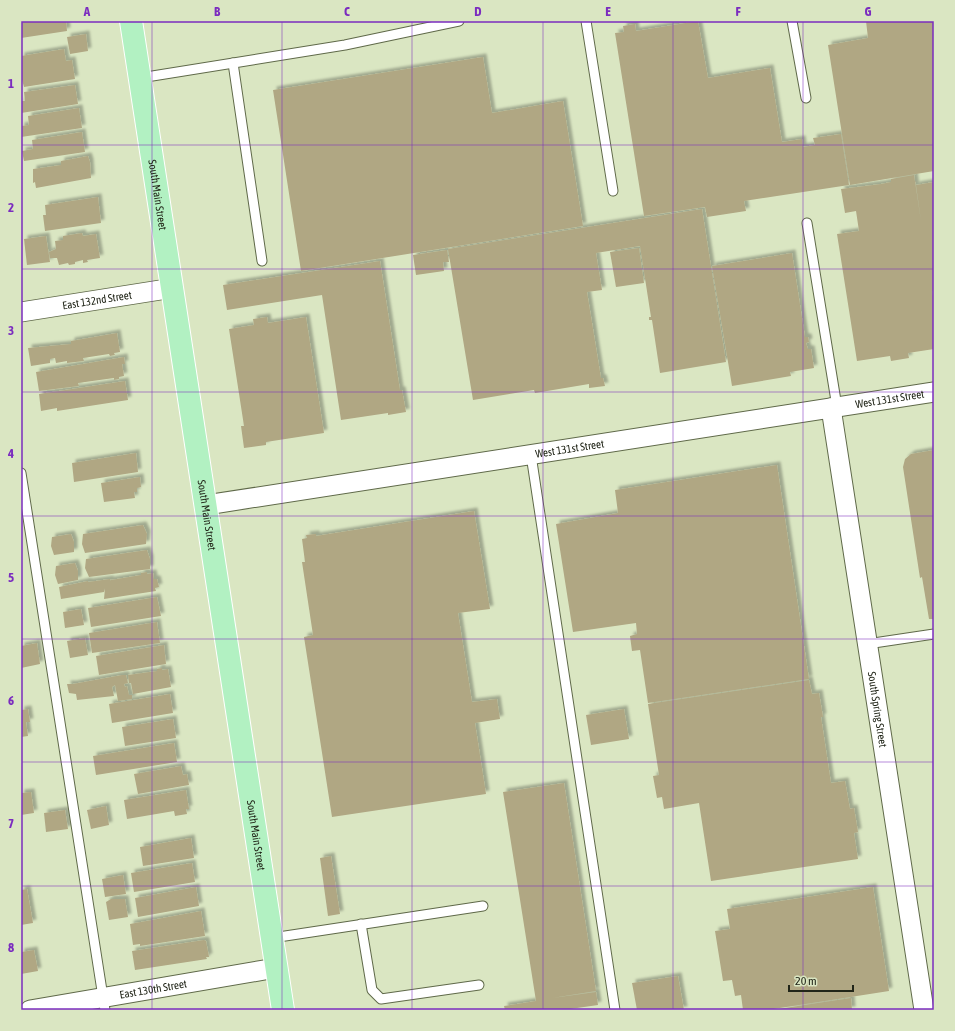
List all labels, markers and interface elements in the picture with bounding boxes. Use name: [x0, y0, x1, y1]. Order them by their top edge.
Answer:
text: A: [83, 4, 91, 19]
text: B: [214, 4, 221, 19]
text: C: [344, 4, 350, 19]
text: D: [474, 4, 482, 19]
text: E: [605, 4, 611, 19]
text: F: [735, 4, 741, 19]
text: G: [865, 4, 872, 19]
text: 1: [8, 76, 14, 91]
street label: South Main Street: [146, 159, 169, 231]
text: 2: [8, 200, 14, 215]
street label: East 132nd Street: [61, 289, 133, 311]
text: 3: [8, 323, 14, 338]
street label: West 131st Street: [855, 388, 925, 410]
street label: West 131st Street: [534, 437, 605, 460]
text: 4: [7, 446, 14, 461]
street label: South Main Street: [196, 479, 218, 551]
text: 5: [8, 570, 14, 585]
street label: South Spring Street: [866, 671, 889, 748]
text: 6: [8, 693, 14, 708]
street label: South Main Street: [245, 799, 268, 872]
text: 7: [8, 816, 14, 831]
text: 8: [8, 940, 14, 955]
scale bar: [789, 967, 853, 993]
text: 20 m: [795, 974, 817, 988]
street label: East 130th Street: [119, 977, 188, 1001]

